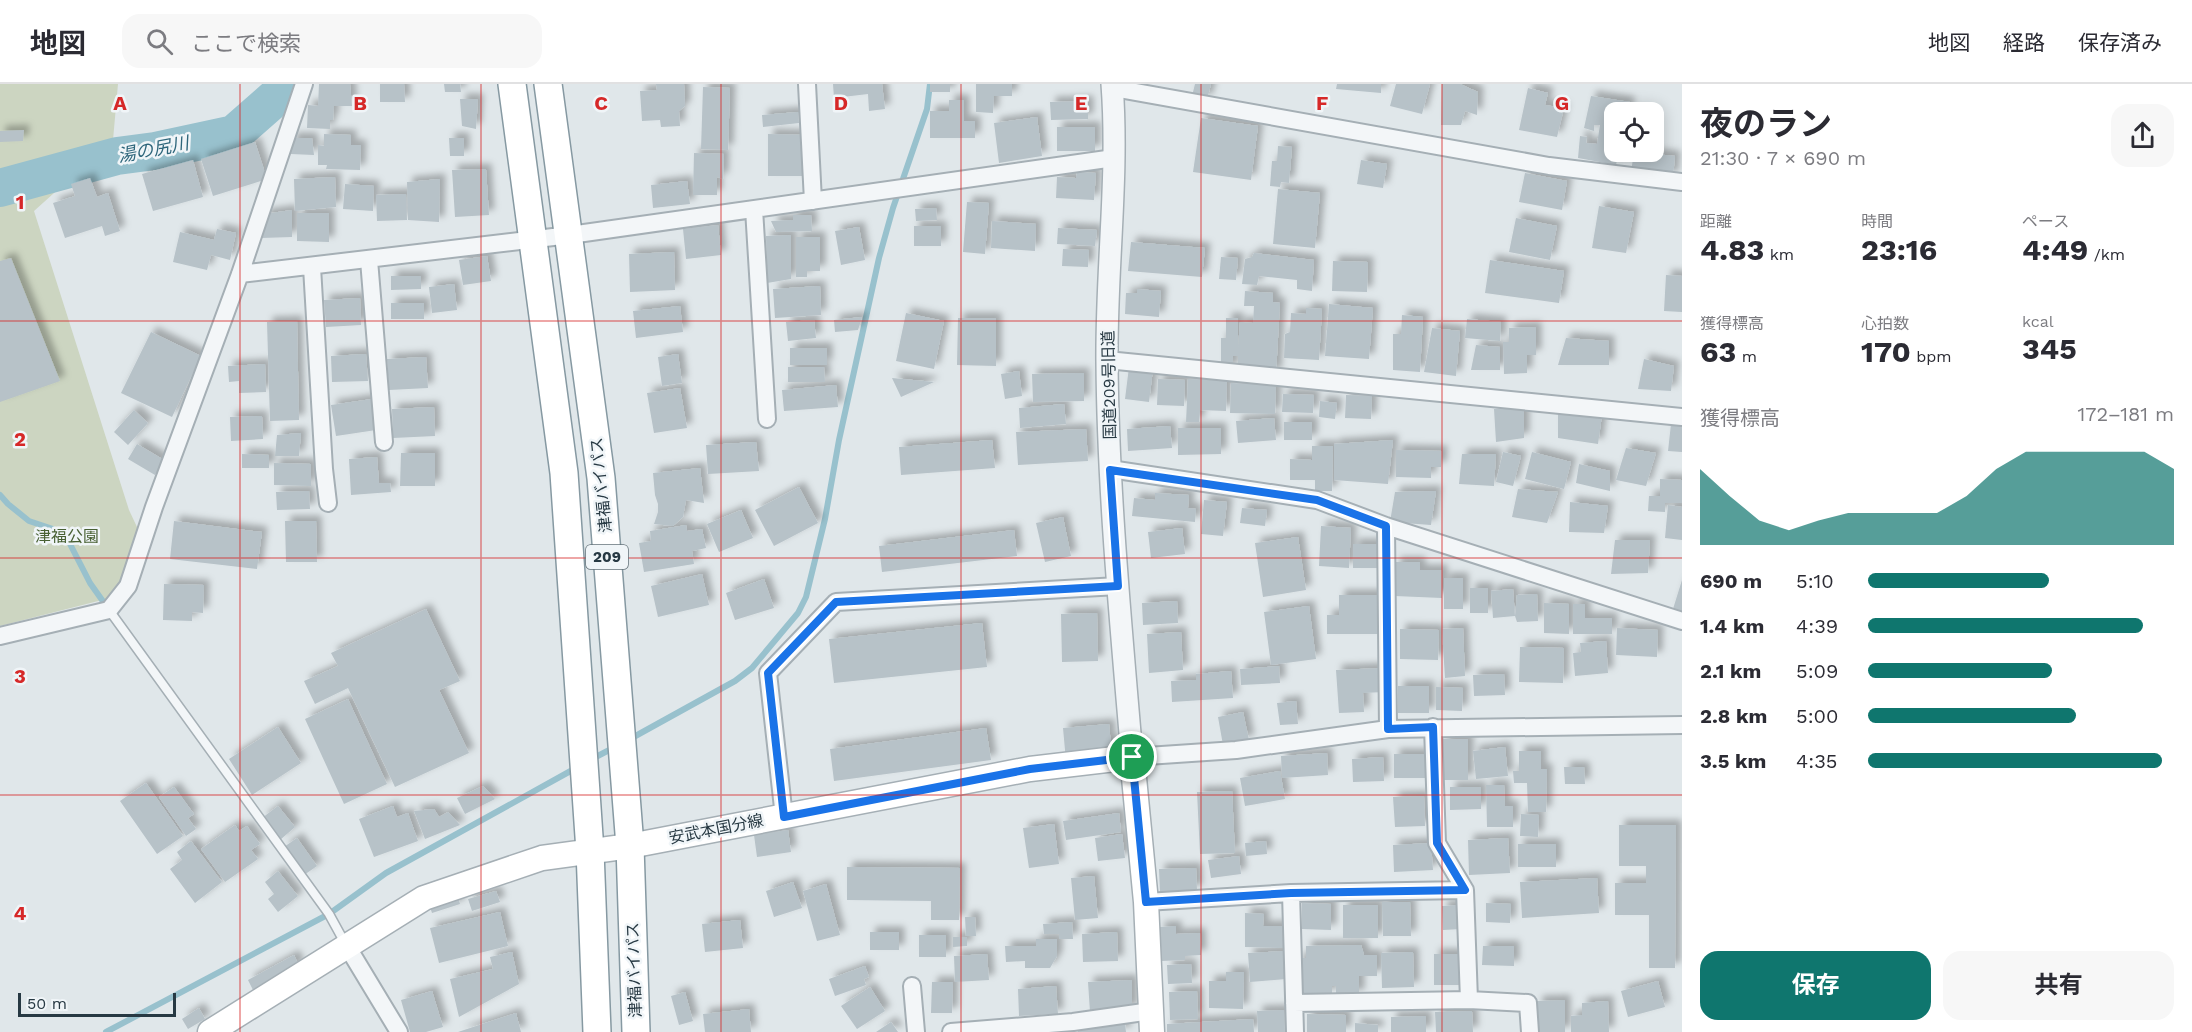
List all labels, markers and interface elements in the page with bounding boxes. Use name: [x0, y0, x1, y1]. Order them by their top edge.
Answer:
search box: [122, 14, 542, 68]
icon: search: [143, 25, 176, 58]
text: 地図: [30, 27, 86, 60]
text: 地図: [1928, 30, 1970, 55]
text: 経路: [2003, 30, 2045, 55]
text: 保存済み: [2078, 30, 2162, 55]
text: ここで検索: [191, 31, 301, 56]
text: A: [113, 91, 127, 115]
text: B: [353, 91, 367, 115]
text: C: [594, 91, 608, 115]
text: D: [834, 91, 848, 115]
text: E: [1075, 91, 1087, 115]
text: F: [1316, 91, 1328, 115]
text: G: [1555, 91, 1569, 115]
map controls: [1604, 102, 1664, 162]
button: locate: [1604, 102, 1664, 162]
text: 夜のラン: [1700, 104, 1832, 143]
button: share: [2111, 104, 2174, 167]
water label: 湯の尻川: [116, 131, 192, 166]
text: 21:30 · 7 × 690 m: [1700, 146, 1866, 170]
text: 1: [16, 190, 24, 214]
text: 距離: [1700, 212, 1732, 231]
text: 時間: [1861, 212, 1893, 231]
text: ペース: [2022, 212, 2069, 231]
text: 4.83: [1700, 232, 1764, 267]
text: 23:16: [1861, 232, 1937, 267]
text: 4:49: [2022, 232, 2088, 267]
text: km: [1764, 245, 1794, 264]
text: /km: [2088, 245, 2125, 264]
text: kcal: [2022, 312, 2054, 331]
text: 獲得標高: [1700, 314, 1764, 333]
text: 心拍数: [1861, 314, 1909, 333]
street label: 国道209号旧道: [1099, 330, 1119, 440]
text: 345: [2022, 331, 2077, 366]
text: 63: [1700, 334, 1736, 369]
text: 170: [1861, 334, 1911, 369]
text: m: [1736, 347, 1757, 366]
text: bpm: [1911, 347, 1952, 366]
text: 172–181 m: [2077, 402, 2174, 426]
text: 獲得標高: [1700, 406, 1780, 430]
text: 2: [14, 427, 26, 451]
street label: 津福バイパス: [587, 436, 615, 534]
park label: 津福公園: [35, 527, 99, 546]
road number: 209: [586, 545, 628, 569]
text: 690 m: [1700, 569, 1762, 593]
text: 5:10: [1796, 569, 1834, 593]
text: 1.4 km: [1700, 614, 1764, 638]
text: 4:39: [1796, 614, 1838, 638]
text: 2.1 km: [1700, 659, 1761, 683]
text: 5:09: [1796, 659, 1838, 683]
text: 3: [14, 664, 26, 688]
text: 2.8 km: [1700, 704, 1767, 728]
text: 5:00: [1796, 704, 1838, 728]
pin: [1106, 731, 1157, 782]
icon: arrive: [1115, 740, 1148, 773]
text: 3.5 km: [1700, 749, 1766, 773]
text: 4:35: [1796, 749, 1837, 773]
street label: 安武本国分線: [667, 811, 765, 847]
text: 4: [14, 901, 27, 925]
street label: 津福バイパス: [623, 922, 645, 1018]
button: 保存: [1700, 951, 1931, 1020]
button: 共有: [1943, 951, 2174, 1020]
scale bar: [18, 990, 176, 1018]
text: 50 m: [27, 994, 67, 1013]

